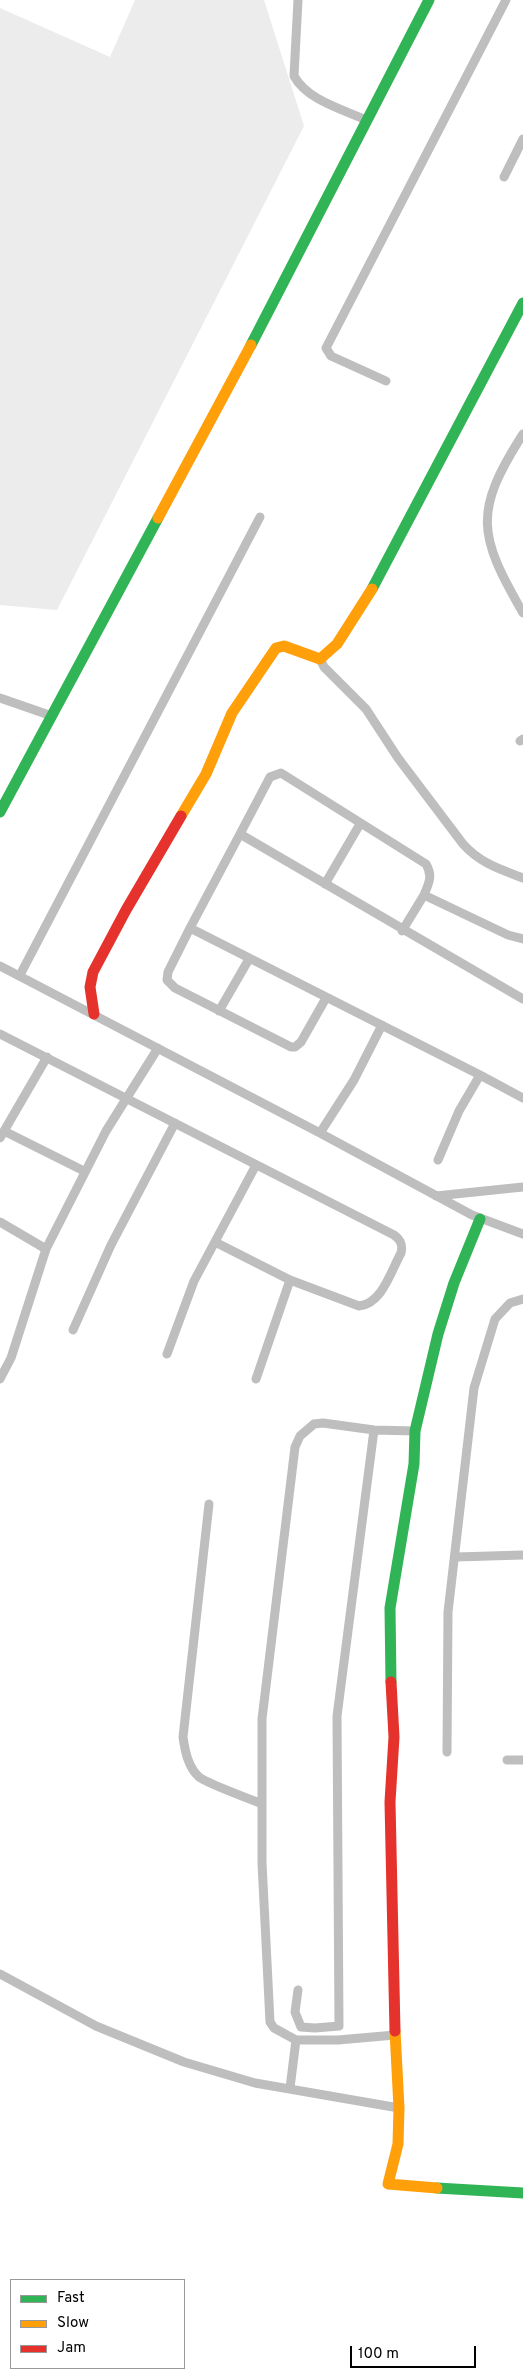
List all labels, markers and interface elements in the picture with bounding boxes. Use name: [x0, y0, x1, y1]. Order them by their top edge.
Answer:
legend: [10, 2279, 185, 2369]
text: Fast: [57, 2289, 85, 2308]
text: Slow: [57, 2314, 89, 2333]
scale bar: [353, 2336, 479, 2368]
text: Jam: [57, 2339, 86, 2358]
text: 100 m: [358, 2345, 399, 2364]

